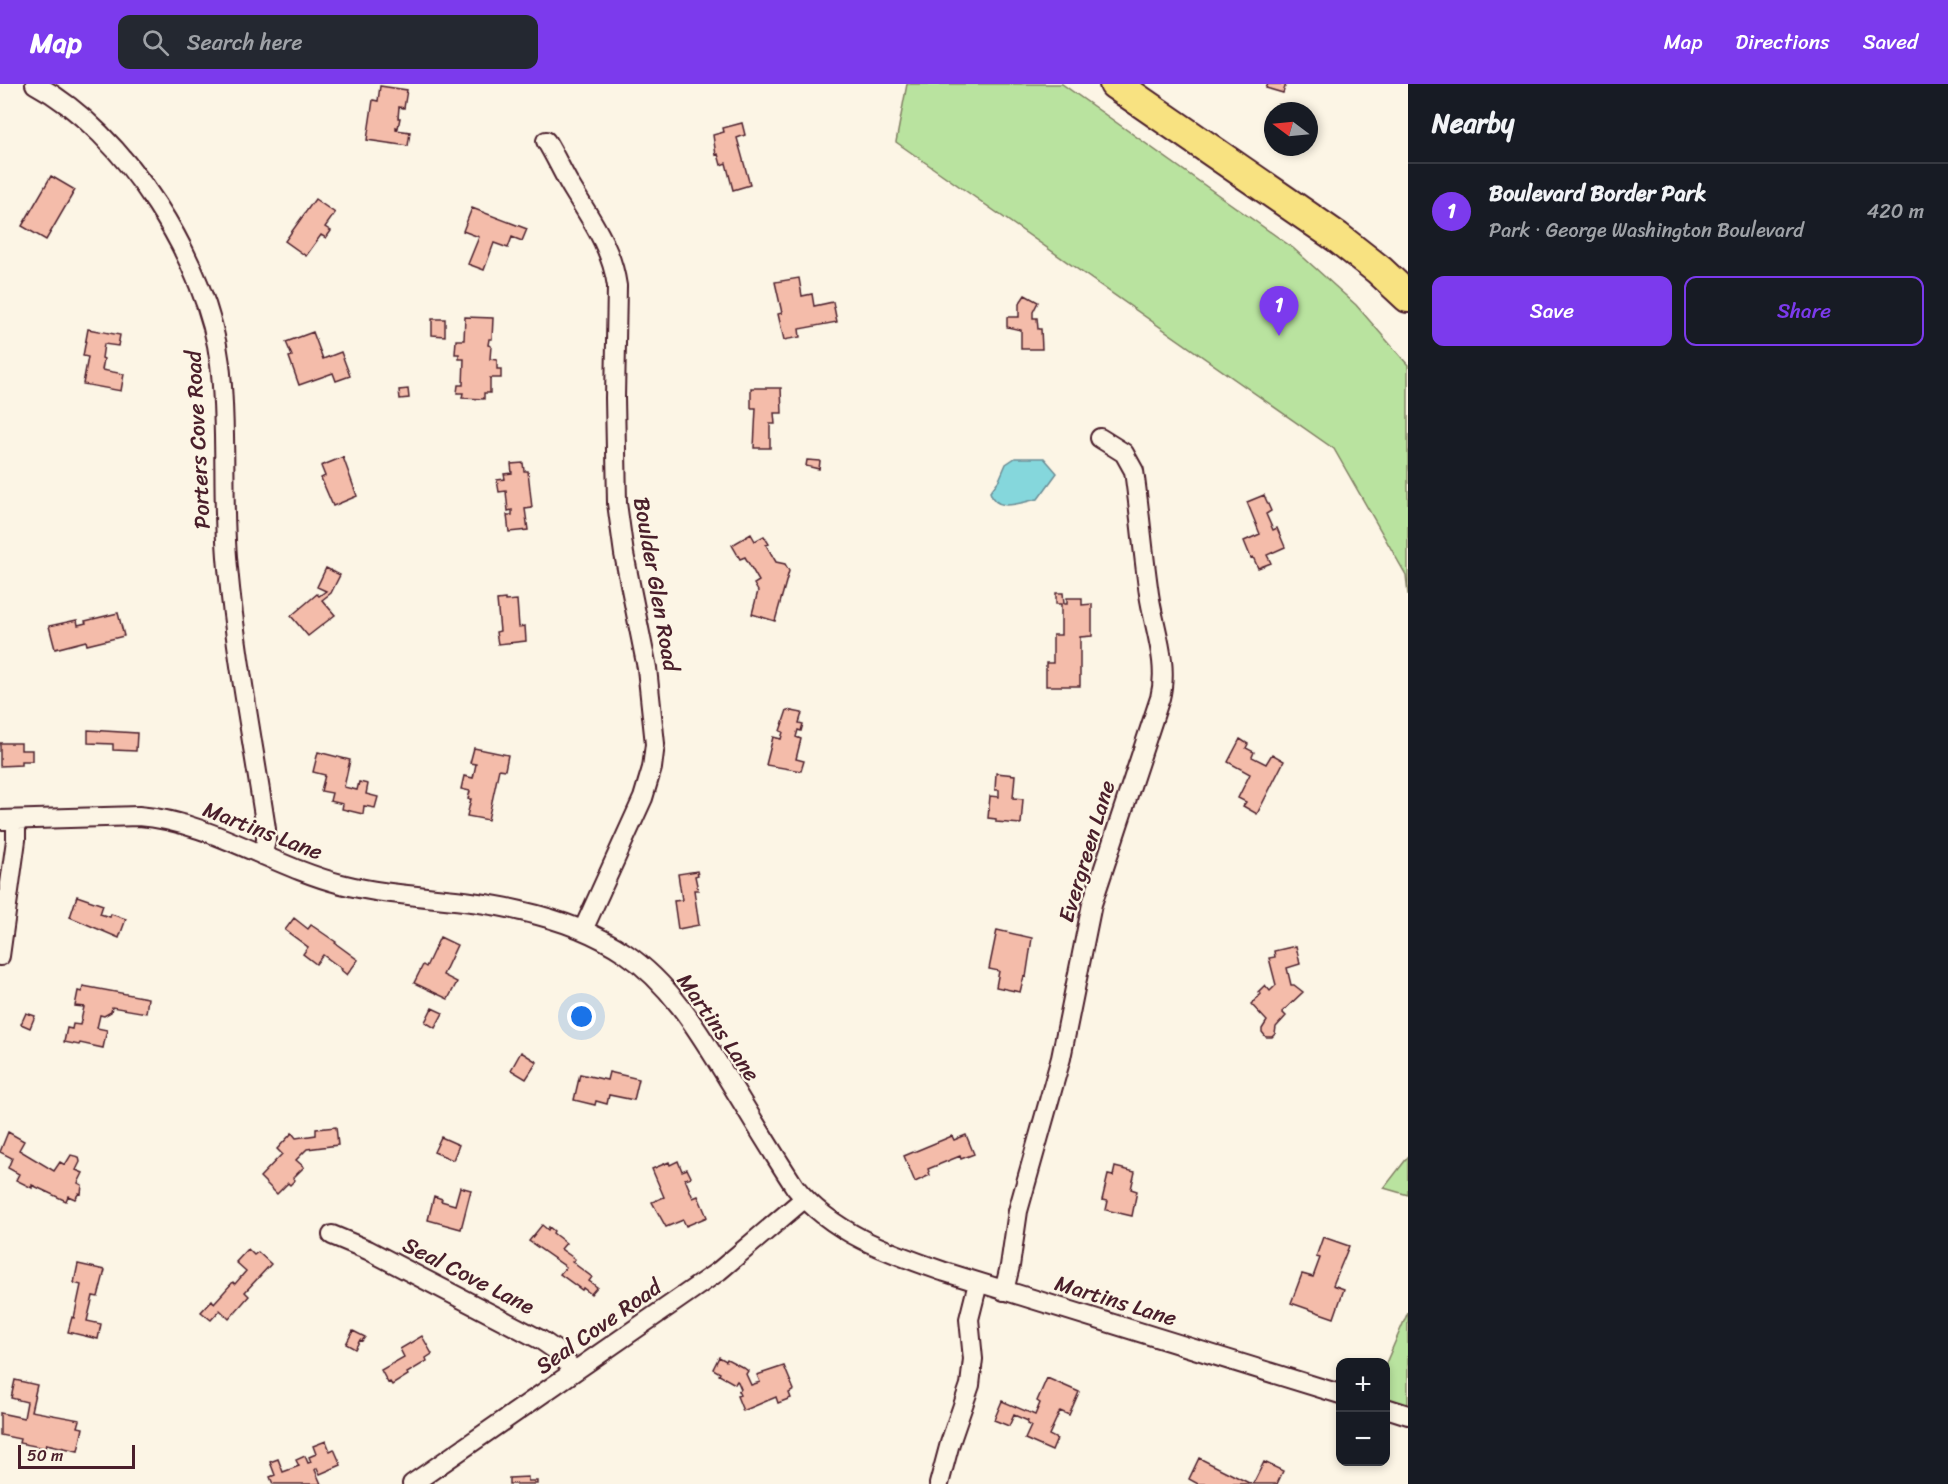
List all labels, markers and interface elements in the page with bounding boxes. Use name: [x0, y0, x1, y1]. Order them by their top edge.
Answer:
search box: [118, 15, 538, 69]
text: Map: [30, 18, 82, 67]
text: Search here: [187, 23, 303, 62]
text: Map: [1664, 23, 1702, 61]
text: Directions: [1735, 23, 1830, 61]
text: Saved: [1863, 23, 1918, 61]
icon: search: [139, 26, 172, 59]
text: Nearby: [1432, 100, 1514, 146]
north arrow: [1264, 102, 1318, 156]
text: Boulevard Border Park: [1489, 174, 1706, 213]
text: 1: [1447, 194, 1456, 229]
text: 420 m: [1867, 194, 1924, 229]
text: Park · George Washington Boulevard: [1489, 213, 1804, 248]
button: Save: [1432, 276, 1672, 346]
button: Share: [1684, 276, 1924, 346]
pin: 1: [1260, 286, 1298, 336]
street label: Porters Cove Road: [173, 348, 222, 530]
street label: Boulder Glen Road: [622, 494, 691, 676]
street label: Evergreen Lane: [1046, 775, 1127, 927]
street label: Martins Lane: [197, 790, 329, 871]
street label: Martins Lane: [667, 965, 771, 1090]
your location: [567, 1002, 596, 1031]
street label: Seal Cove Lane: [396, 1225, 542, 1326]
street label: Martins Lane: [1050, 1263, 1182, 1338]
street label: Seal Cove Road: [527, 1267, 671, 1385]
map controls: [1336, 1358, 1390, 1466]
button: +: [1336, 1358, 1390, 1412]
button: −: [1336, 1412, 1390, 1466]
text: 50 m: [27, 1441, 63, 1470]
scale bar: [18, 1442, 135, 1470]

